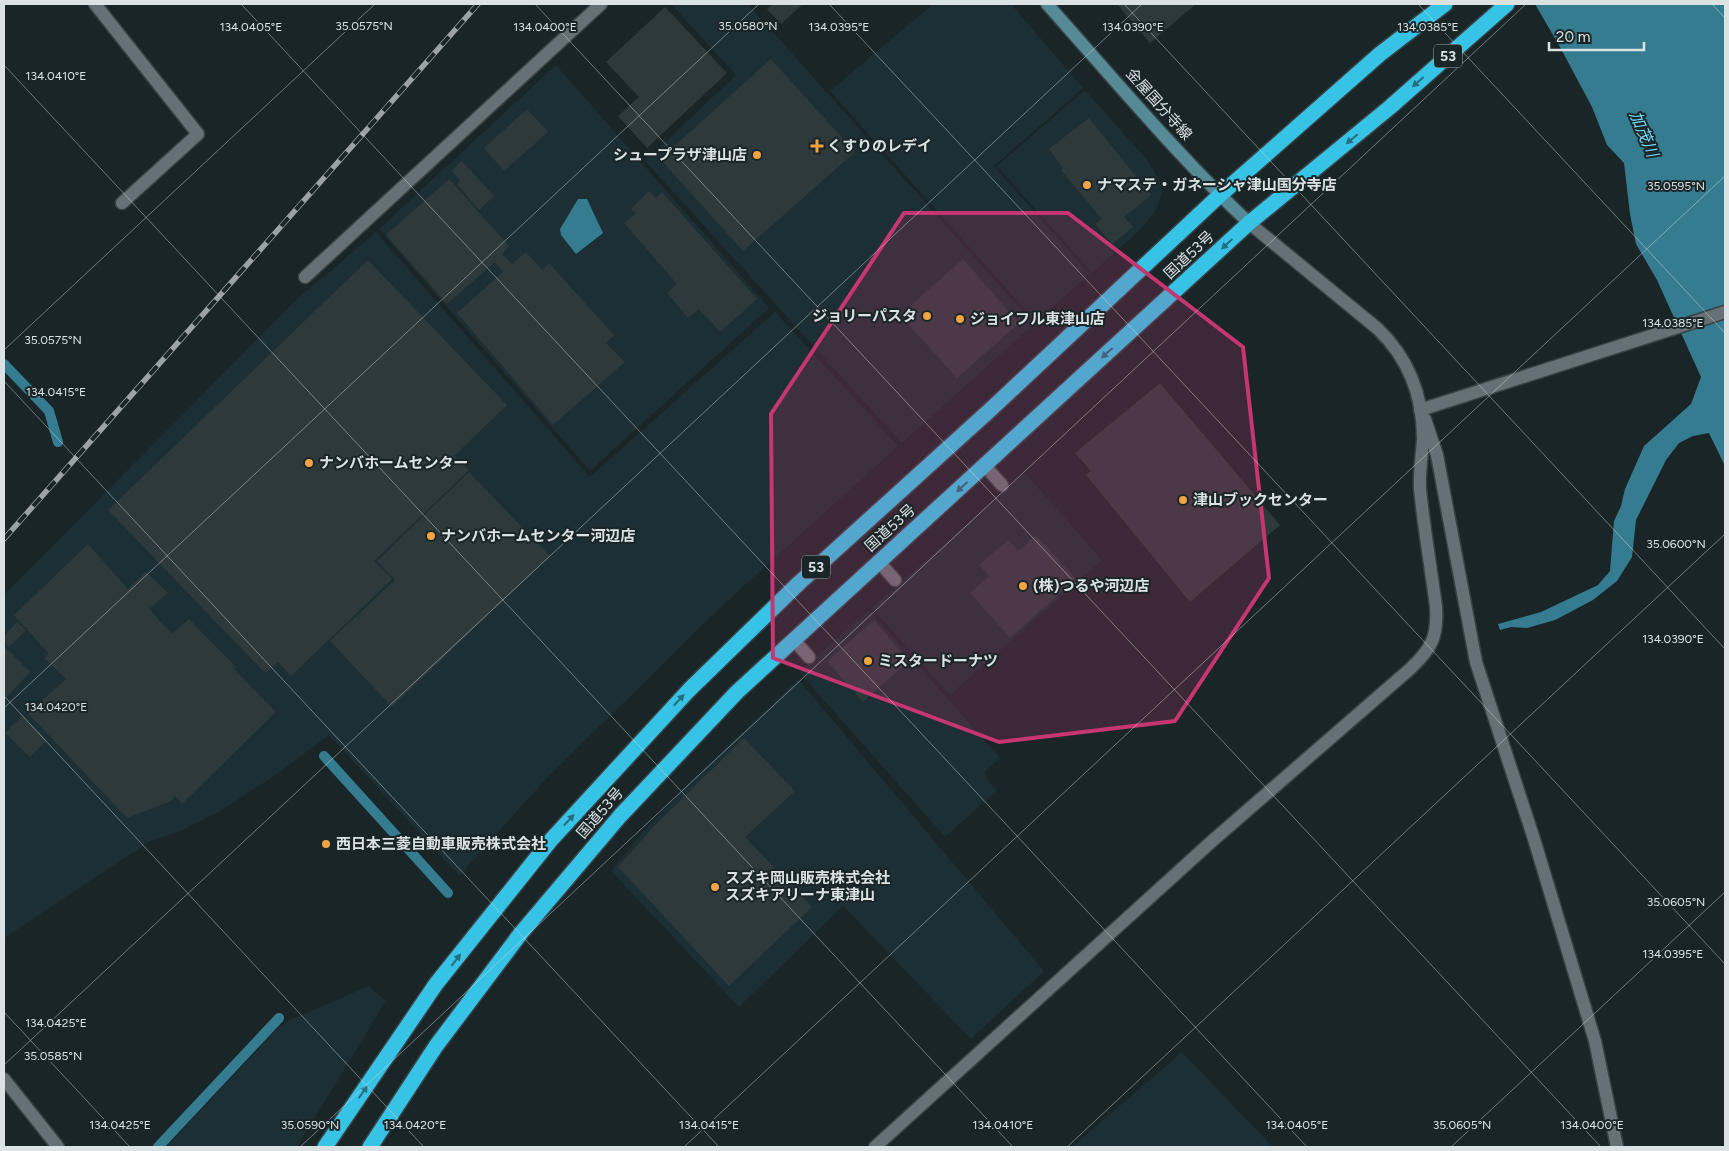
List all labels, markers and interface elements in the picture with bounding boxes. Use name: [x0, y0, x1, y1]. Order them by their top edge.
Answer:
text: 35.0575°N: [335, 19, 393, 33]
text: 35.0580°N: [718, 19, 778, 33]
text: 134.0405°E: [220, 20, 282, 34]
text: 134.0400°E: [513, 20, 577, 34]
text: 134.0395°E: [809, 20, 869, 34]
text: 134.0390°E: [1102, 20, 1164, 34]
text: 134.0385°E: [1397, 20, 1459, 34]
scale bar: [1549, 20, 1644, 52]
text: 20 m: [1556, 28, 1590, 46]
road number: 53: [1434, 44, 1462, 68]
street label: 金屋国分寺線: [1122, 65, 1196, 143]
text: 134.0410°E: [26, 69, 86, 83]
one-way arrow: [1413, 76, 1425, 88]
water label: 加茂川: [1626, 108, 1663, 162]
one-way arrow: [1345, 133, 1358, 144]
place label: くすりのレデイ: [827, 137, 932, 155]
marker: くすりのレデイ: [811, 140, 823, 152]
place label: シュープラザ津山店: [613, 146, 747, 164]
marker: シュープラザ津山店: [751, 149, 763, 161]
place label: ナマステ・ガネーシャ津山国分寺店: [1097, 176, 1337, 194]
marker: ナマステ・ガネーシャ津山国分寺店: [1081, 179, 1093, 191]
text: 35.0595°N: [1647, 179, 1705, 193]
street label: 国道53号: [1160, 227, 1218, 283]
one-way arrow: [1221, 238, 1234, 249]
place label: ジョリーパスタ: [812, 307, 917, 325]
marker: ジョリーパスタ: [921, 310, 933, 322]
place label: ジョイフル東津山店: [970, 310, 1105, 328]
marker: ジョイフル東津山店: [954, 313, 966, 325]
text: 134.0385°E: [1642, 316, 1704, 330]
text: 35.0575°N: [24, 333, 82, 347]
one-way arrow: [1102, 347, 1114, 359]
text: 134.0415°E: [26, 385, 86, 399]
place label: ナンバホームセンター: [319, 454, 469, 472]
marker: ナンバホームセンター: [303, 457, 315, 469]
one-way arrow: [956, 481, 968, 493]
place label: 津山ブックセンター: [1193, 491, 1328, 509]
marker: 津山ブックセンター: [1177, 494, 1189, 506]
street label: 国道53号: [861, 501, 919, 555]
place label: ナンバホームセンター河辺店: [441, 527, 636, 545]
marker: ナンバホームセンター河辺店: [425, 530, 437, 542]
text: 35.0600°N: [1646, 537, 1706, 551]
road number: 53: [802, 556, 830, 578]
place label: (株)つるや河辺店: [1033, 577, 1149, 595]
marker: (株)つるや河辺店: [1017, 580, 1029, 592]
text: 134.0390°E: [1642, 632, 1704, 646]
place label: ミスタードーナツ: [878, 652, 998, 670]
marker: ミスタードーナツ: [862, 655, 874, 667]
one-way arrow: [674, 694, 685, 707]
text: 134.0420°E: [25, 700, 87, 714]
street label: 国道53号: [573, 784, 627, 842]
one-way arrow: [564, 813, 575, 826]
place label: 西日本三菱自動車販売株式会社: [336, 835, 546, 853]
marker: 西日本三菱自動車販売株式会社: [320, 838, 332, 850]
place label: スズキ岡山販売株式会社 スズキアリーナ東津山: [725, 869, 890, 904]
marker: スズキ岡山販売株式会社 スズキアリーナ東津山: [709, 881, 721, 893]
text: 35.0605°N: [1647, 895, 1705, 909]
text: 134.0395°E: [1643, 947, 1703, 961]
one-way arrow: [451, 953, 461, 966]
text: 134.0425°E: [25, 1016, 87, 1030]
text: 35.0585°N: [24, 1049, 82, 1063]
one-way arrow: [358, 1086, 368, 1099]
text: 134.0425°E: [89, 1118, 151, 1132]
text: 35.0590°N: [281, 1118, 339, 1132]
text: 134.0420°E: [384, 1118, 446, 1132]
text: 134.0415°E: [679, 1118, 739, 1132]
text: 134.0410°E: [973, 1118, 1033, 1132]
text: 134.0405°E: [1266, 1118, 1328, 1132]
text: 35.0605°N: [1433, 1118, 1491, 1132]
text: 134.0400°E: [1560, 1118, 1624, 1132]

